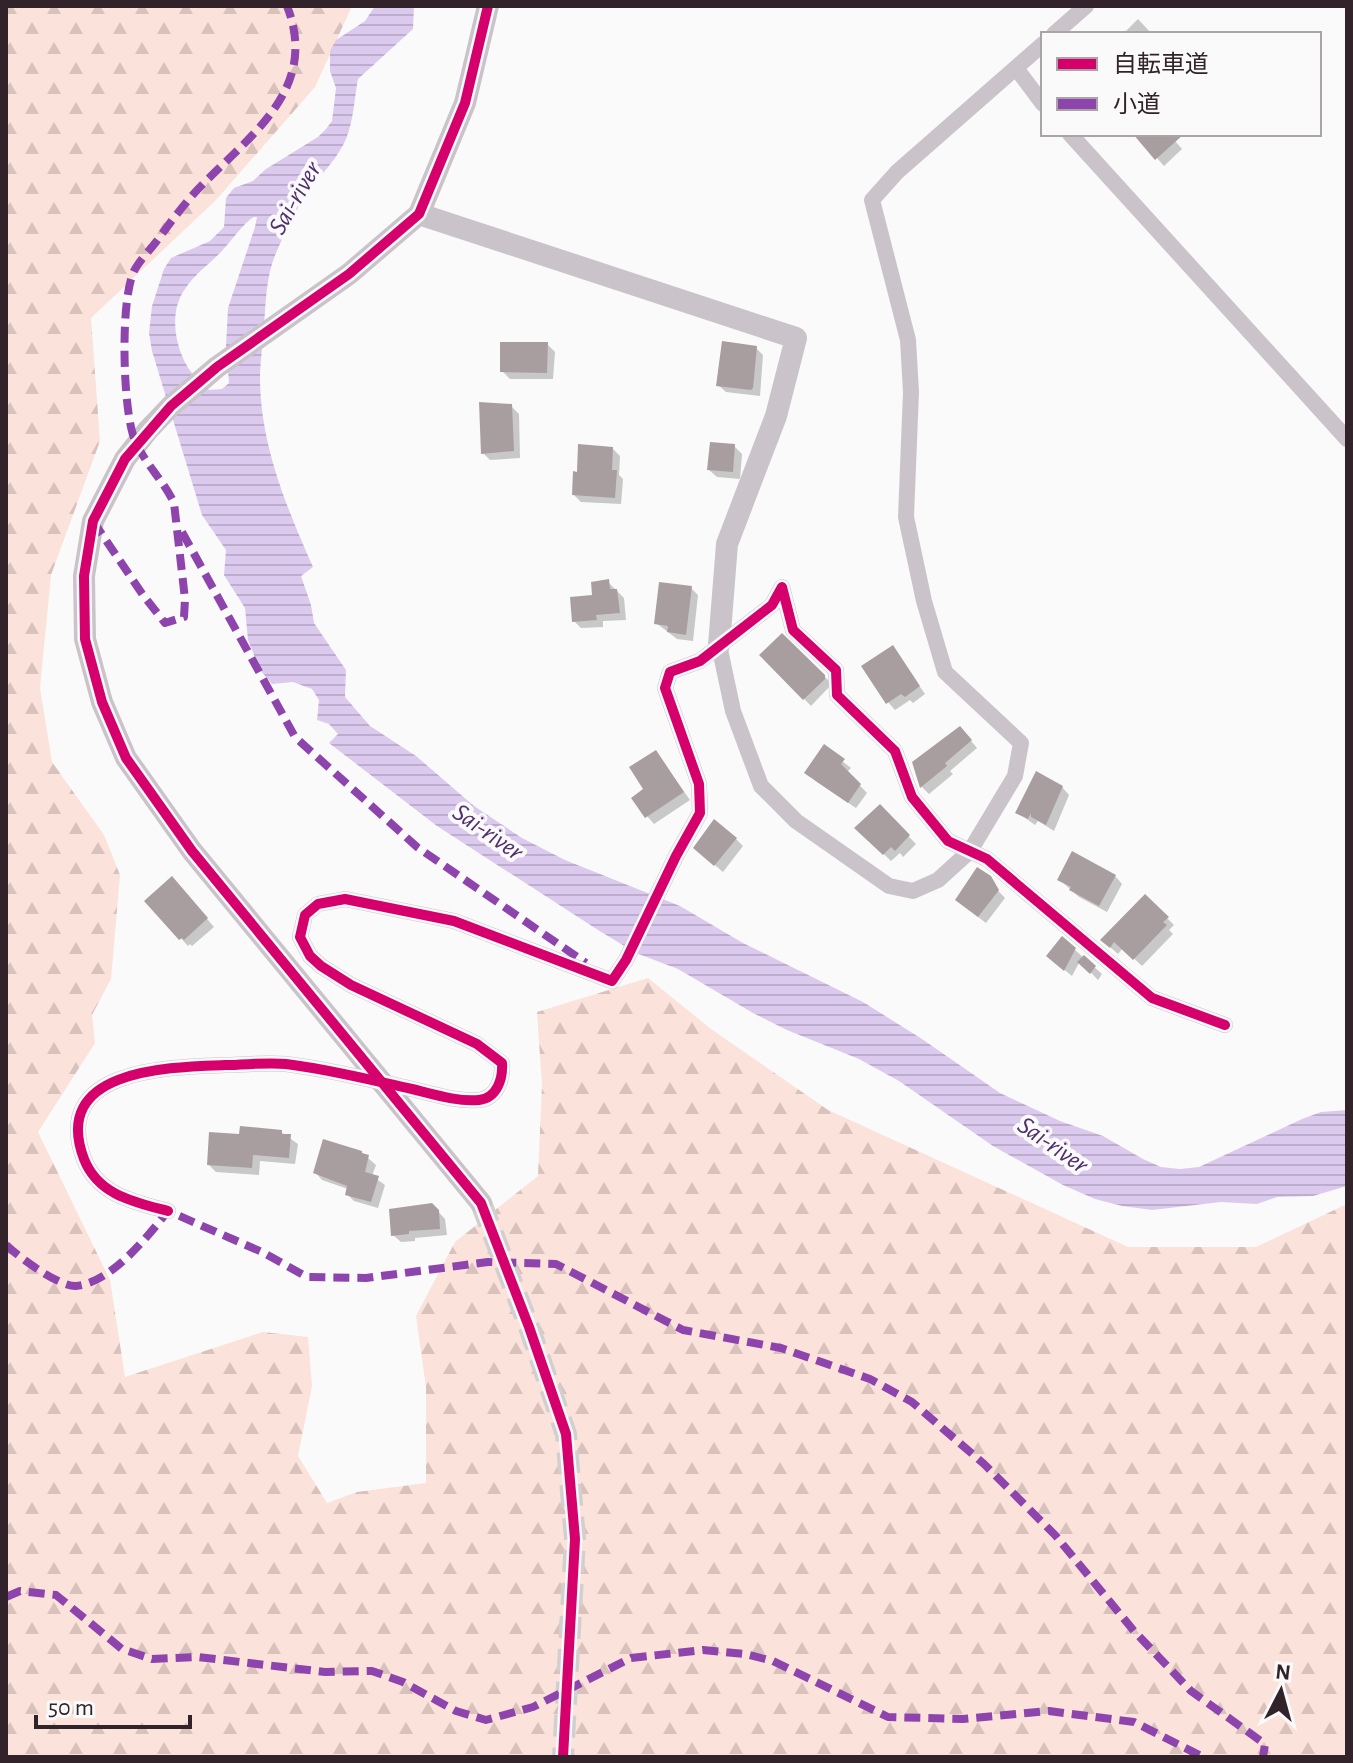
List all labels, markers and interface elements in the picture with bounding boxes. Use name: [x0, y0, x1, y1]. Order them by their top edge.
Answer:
legend: [1041, 32, 1321, 136]
text: 自転車道: [1113, 51, 1209, 77]
text: 小道: [1113, 91, 1161, 117]
water label: Sai-river: [264, 156, 327, 239]
water label: Sai-river: [448, 799, 529, 866]
water label: Sai-river: [1013, 1112, 1094, 1179]
north arrow: [1241, 1651, 1321, 1731]
text: N: [1274, 1660, 1292, 1684]
scale bar: [36, 1679, 190, 1729]
text: 50 m: [48, 1696, 94, 1720]

